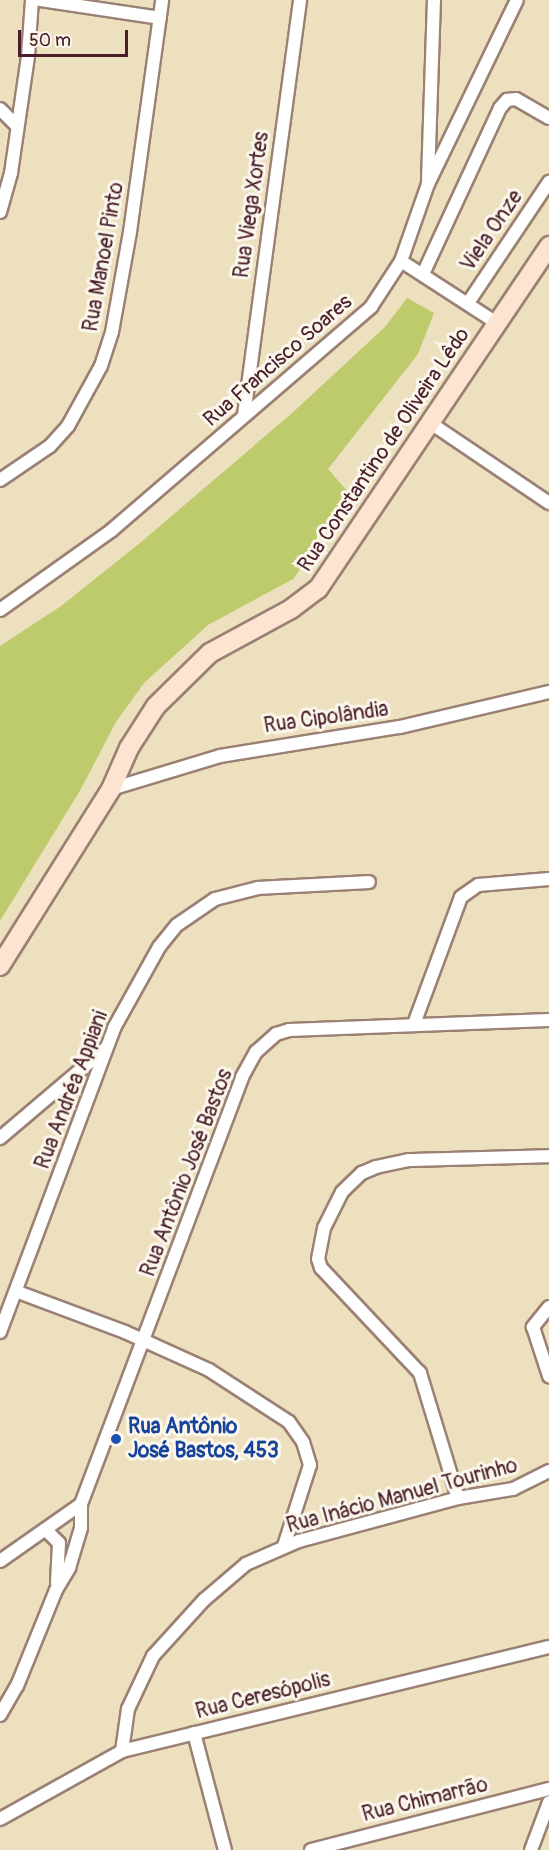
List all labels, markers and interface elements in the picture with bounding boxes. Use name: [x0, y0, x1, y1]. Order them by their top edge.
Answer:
scale bar: [21, 18, 130, 56]
text: 50 m: [29, 29, 71, 52]
street label: Rua Viega Xortes: [229, 130, 275, 280]
street label: Rua Manoel Pinto: [78, 180, 130, 334]
street label: Viela Onze: [456, 186, 528, 276]
street label: Rua Francisco Soares: [199, 290, 357, 432]
street label: Rua Constantino de Oliveira Lêdo: [293, 323, 475, 577]
street label: Rua Cipolândia: [262, 697, 390, 739]
street label: Rua Andréa Appiani: [30, 1007, 114, 1173]
street label: Rua Antônio José Bastos: [136, 1066, 238, 1280]
place label: Rua Antônio José Bastos, 453: [128, 1414, 279, 1464]
marker: Rua Antônio José Bastos, 453: [109, 1432, 123, 1446]
street label: Rua Inácio Manuel Tourinho: [284, 1453, 520, 1539]
street label: Rua Ceresópolis: [193, 1667, 333, 1725]
street label: Rua Chimarrão: [359, 1772, 491, 1828]

